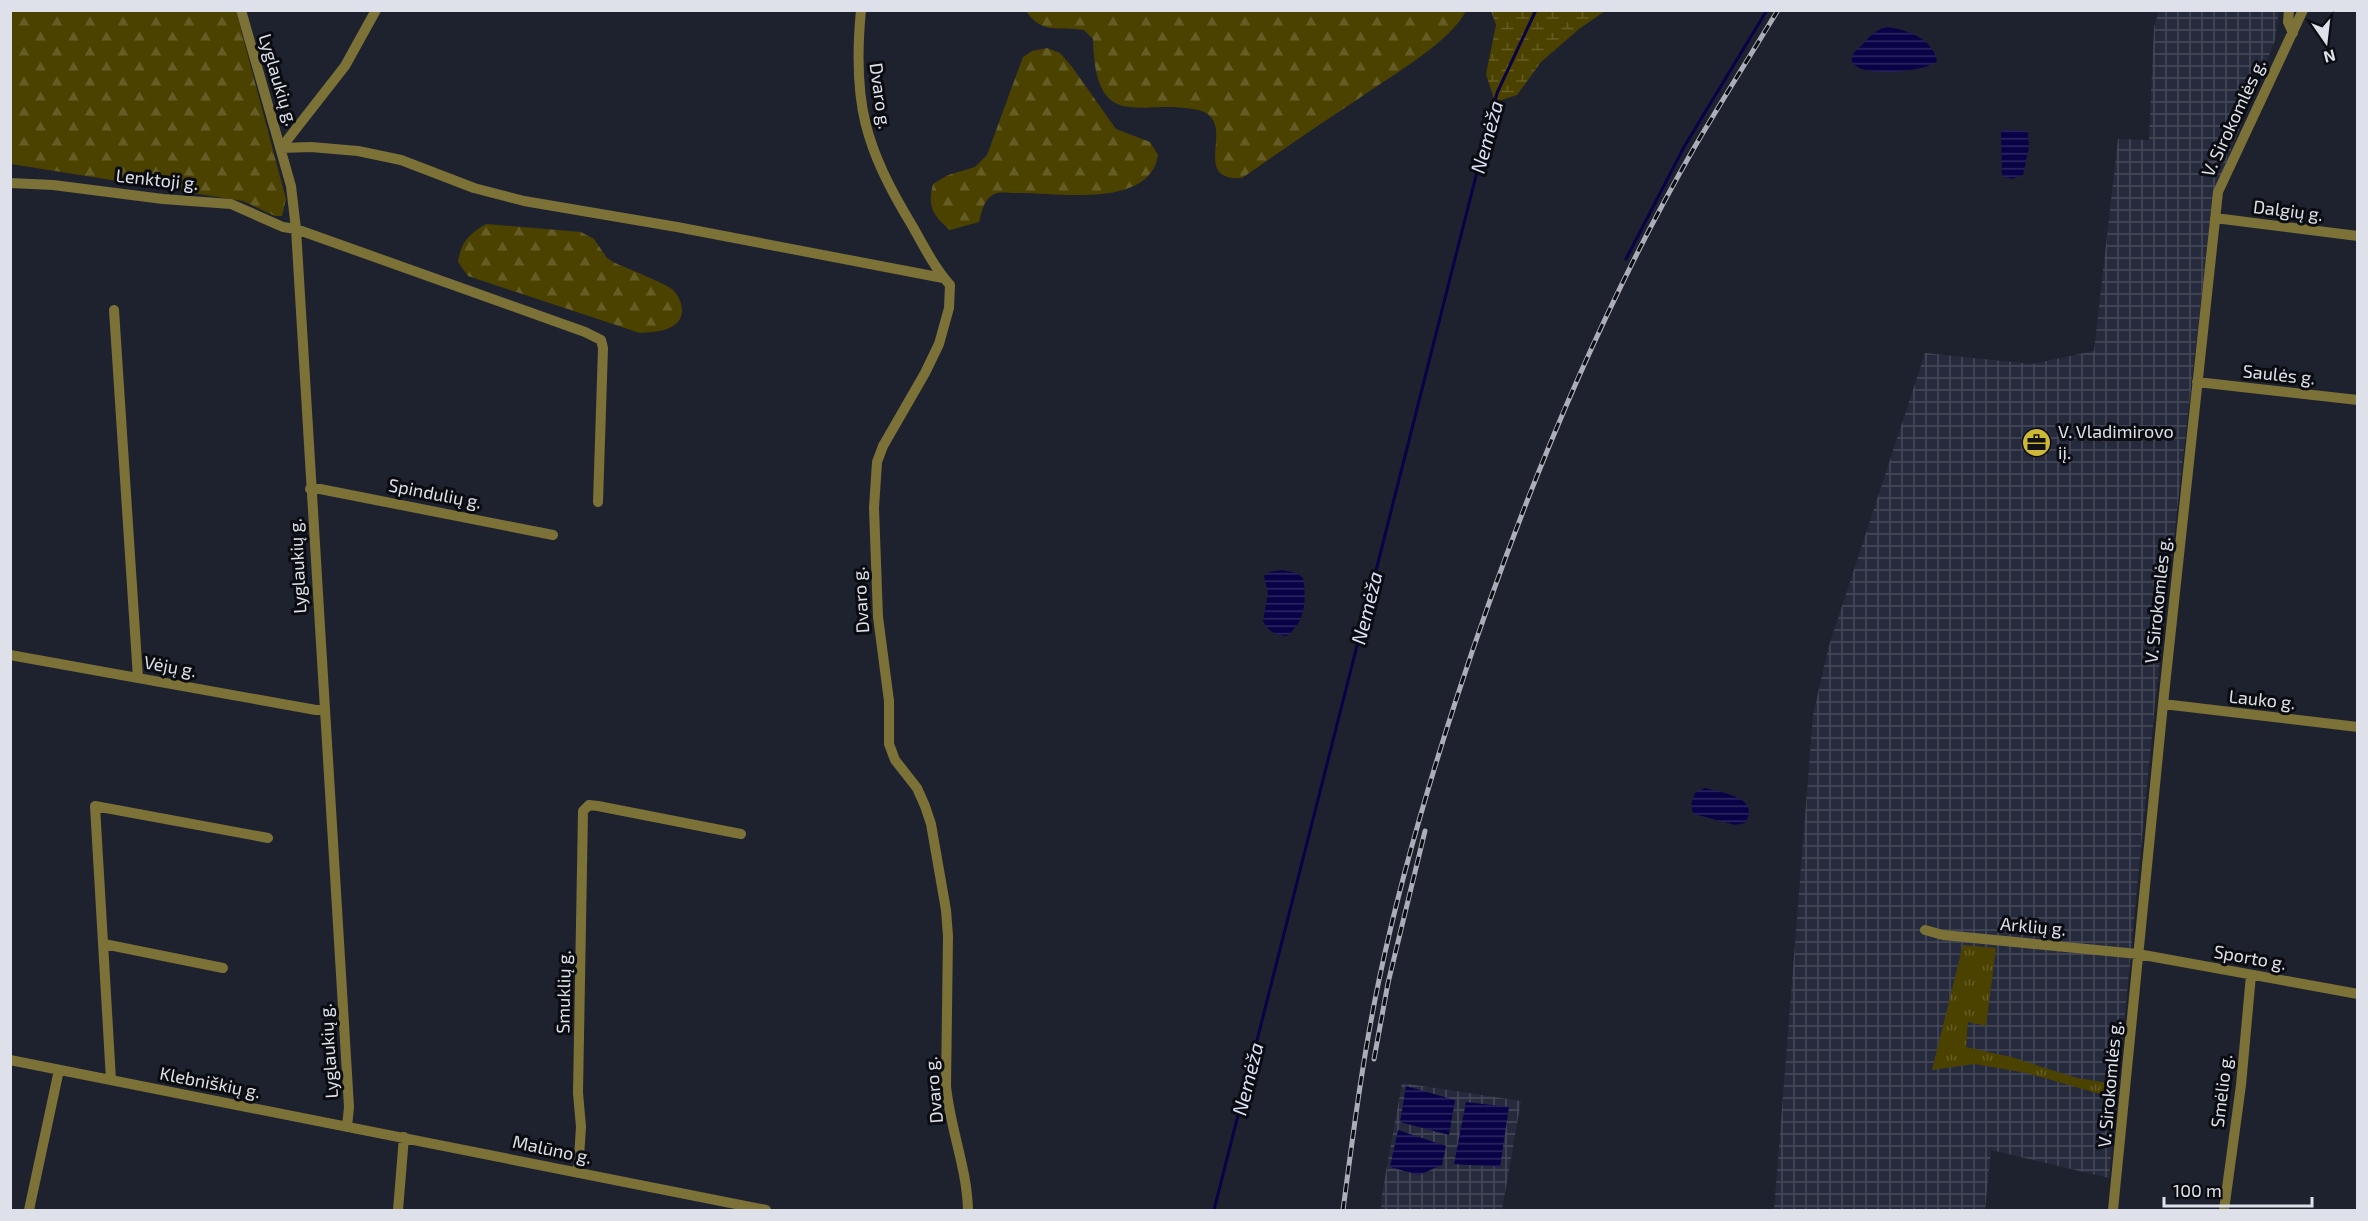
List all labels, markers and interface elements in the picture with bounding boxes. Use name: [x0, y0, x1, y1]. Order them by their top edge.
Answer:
north arrow: [2296, 12, 2356, 72]
street label: Lyglaukių g.: [255, 31, 303, 128]
text: N: [2322, 46, 2338, 68]
street label: V. Sirokomlės g.: [2196, 55, 2270, 180]
street label: Dvaro g.: [865, 61, 897, 130]
water label: Nemėža: [1465, 98, 1507, 176]
street label: Lenktoji g.: [115, 164, 199, 194]
street label: Dalgių g.: [2252, 195, 2324, 225]
street label: Saulės g.: [2242, 359, 2316, 389]
place label: V. Vladimirovo iį.: [2058, 420, 2174, 463]
office icon: V. Vladimirovo iį.: [2021, 426, 2053, 458]
street label: Spindulių g.: [387, 473, 484, 513]
street label: Lyglaukių g.: [284, 518, 310, 614]
street label: V. Sirokomlės g.: [2139, 535, 2175, 664]
street label: Dvaro g.: [847, 566, 873, 634]
water label: Nemėža: [1345, 569, 1387, 647]
street label: Vėjų g.: [142, 651, 198, 681]
street label: Lauko g.: [2228, 685, 2296, 713]
street label: Arklių g.: [1999, 912, 2067, 940]
street label: Sporto g.: [2212, 940, 2288, 974]
street label: Smuklių g.: [551, 950, 575, 1034]
street label: Lyglaukių g.: [314, 1003, 342, 1099]
street label: V. Sirokomlės g.: [2092, 1020, 2126, 1148]
water label: Nemėža: [1226, 1040, 1268, 1118]
street label: Smėlio g.: [2206, 1053, 2236, 1129]
street label: Dvaro g.: [919, 1056, 947, 1124]
street label: Klebniškių g.: [158, 1061, 262, 1103]
street label: Malūno g.: [511, 1130, 594, 1168]
scale bar: [2164, 1170, 2312, 1208]
text: 100 m: [2173, 1179, 2222, 1201]

